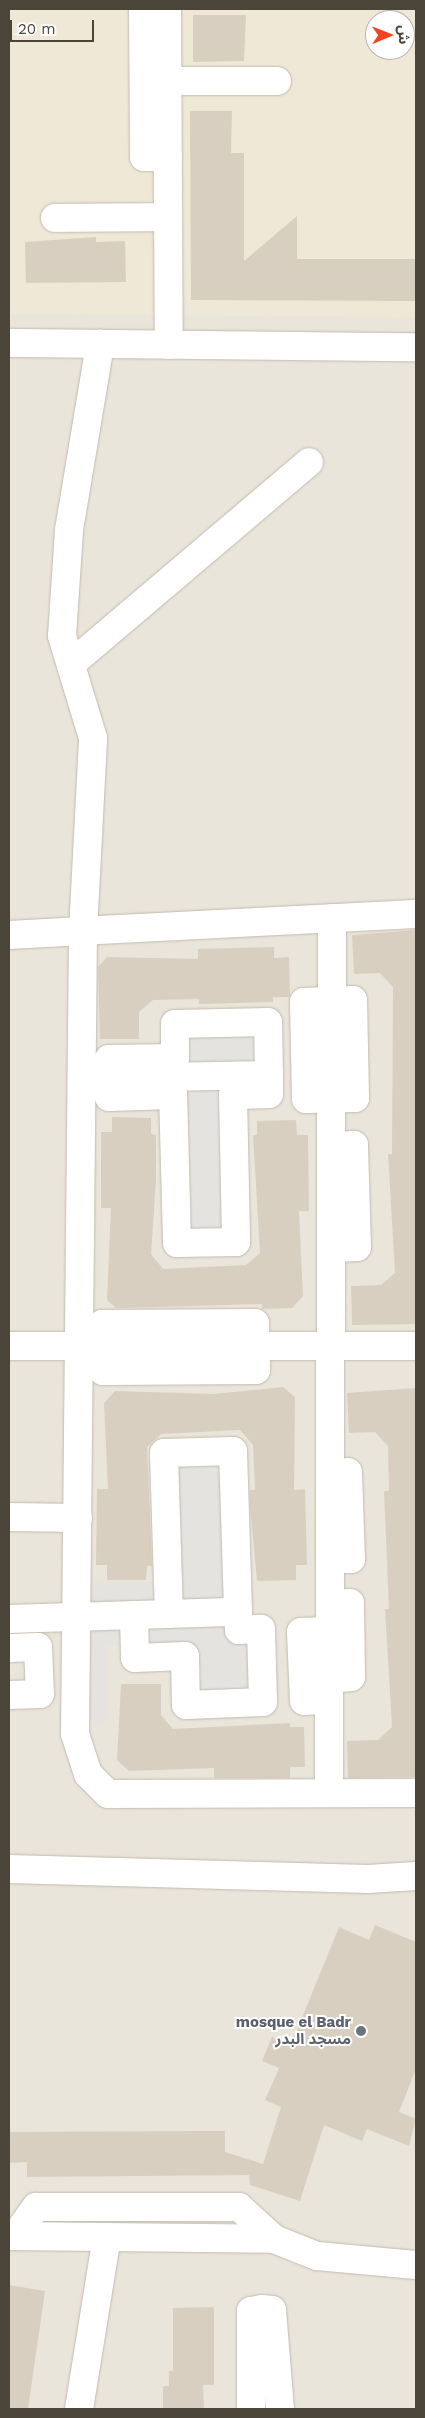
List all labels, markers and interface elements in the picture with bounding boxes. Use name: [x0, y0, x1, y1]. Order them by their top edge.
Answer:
scale bar: [12, 10, 96, 42]
north arrow: [365, 10, 415, 60]
text: 20 m: [18, 20, 56, 38]
text: ش: [396, 25, 412, 44]
place label: mosque el Badr مسجد البدر: [236, 2013, 351, 2048]
marker: mosque el Badr مسجد البدر: [355, 2025, 367, 2037]

